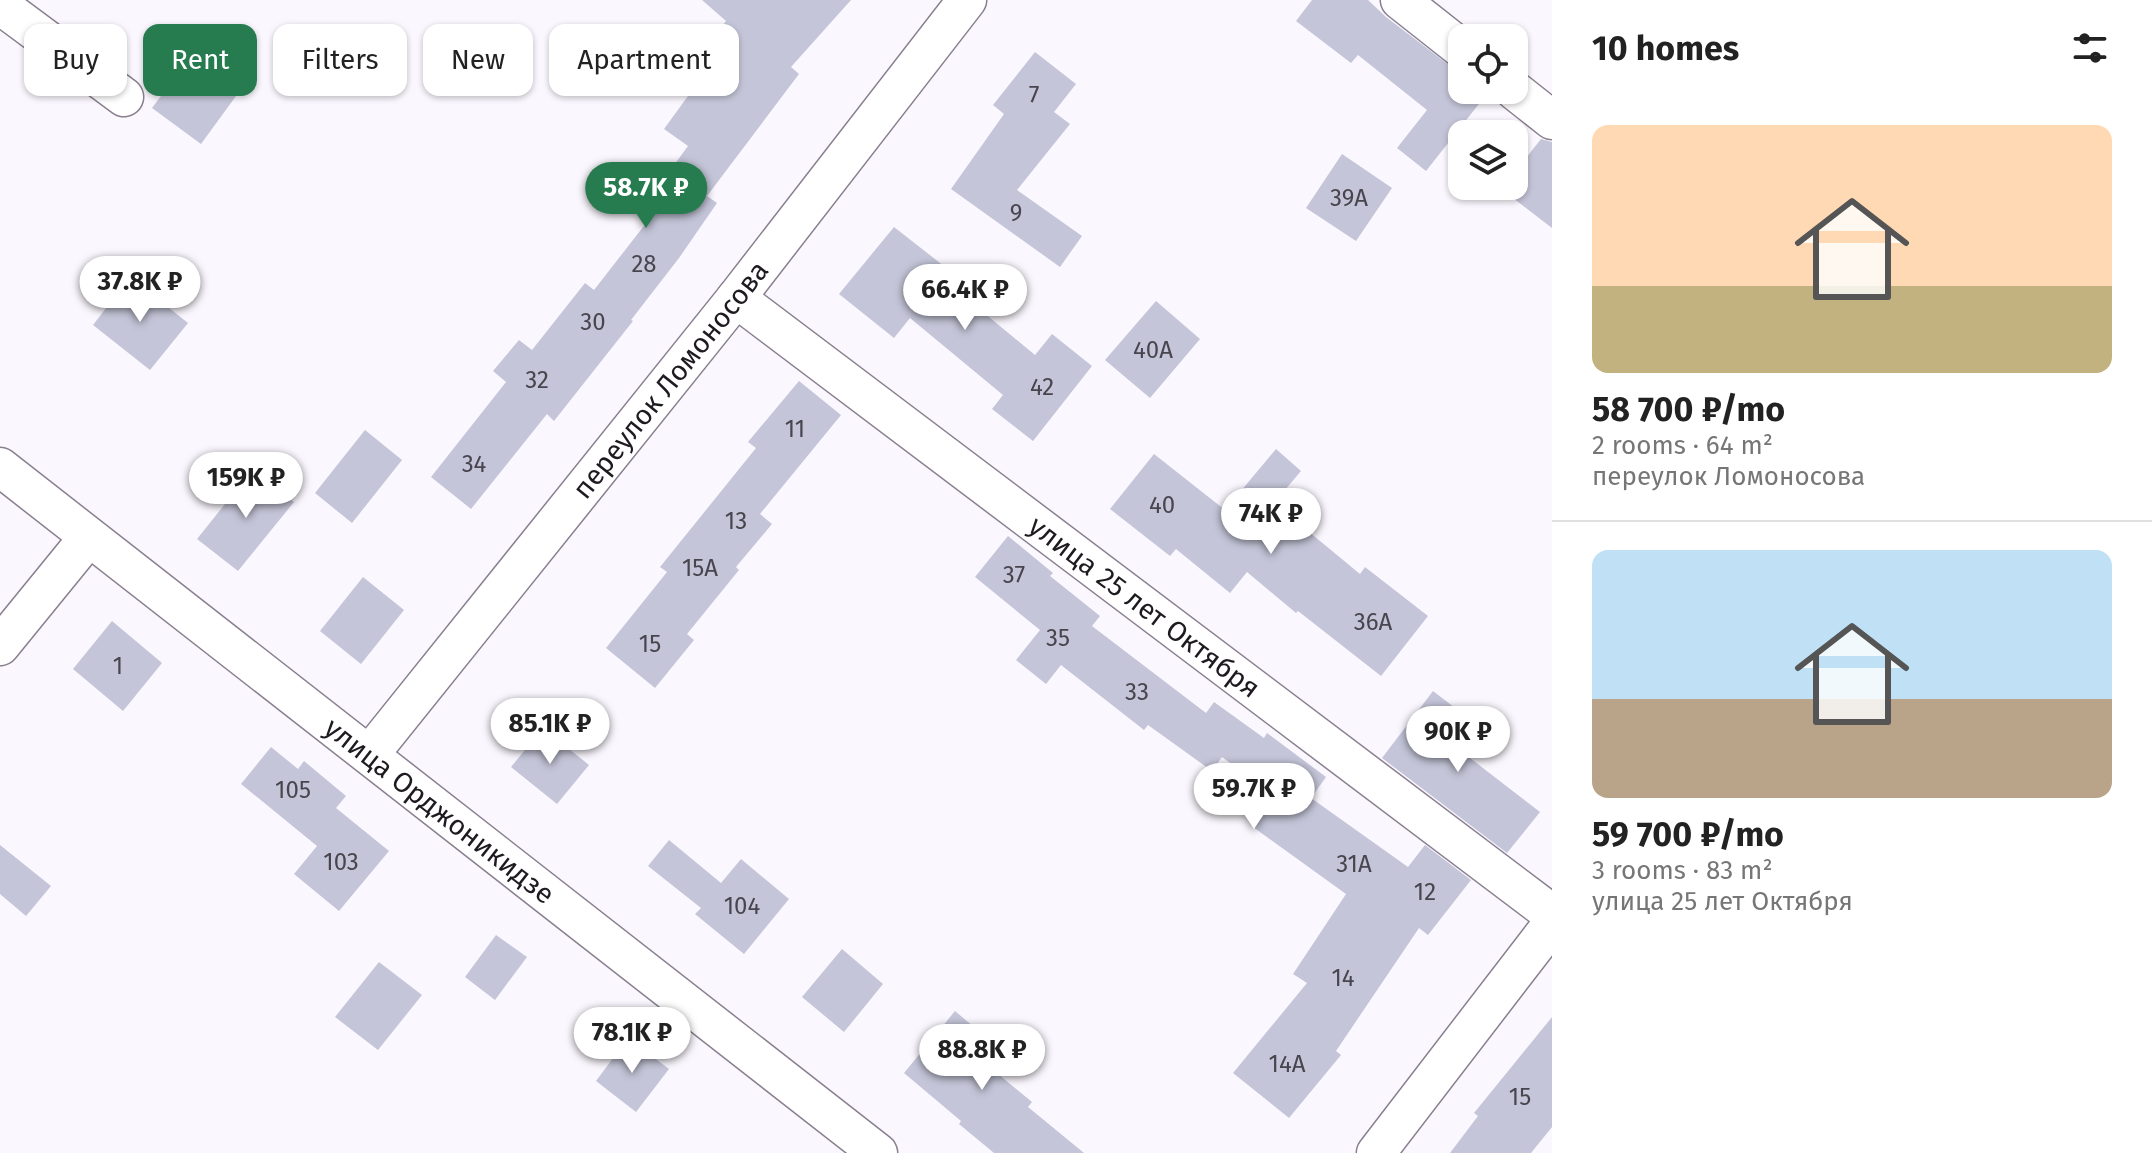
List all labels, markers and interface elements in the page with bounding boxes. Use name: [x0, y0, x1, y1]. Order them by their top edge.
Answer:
chip: Buy: [24, 24, 127, 96]
chip: Rent: [143, 24, 257, 96]
chip: Filters: [273, 24, 407, 96]
chip: New: [423, 24, 533, 96]
chip: Apartment: [549, 24, 739, 96]
map controls: [1448, 24, 1528, 200]
button: locate: [1448, 24, 1528, 104]
icon: filters: [2068, 26, 2112, 70]
text: 10 homes: [1592, 28, 1739, 69]
house number: 7: [1029, 81, 1039, 109]
button: layers: [1448, 120, 1528, 200]
pin: 58.7K ₽: [572, 162, 720, 230]
text: 58.7K ₽: [603, 172, 689, 203]
icon: home: [1780, 177, 1924, 321]
house number: 39А: [1330, 184, 1368, 212]
house number: 9: [1010, 199, 1022, 227]
house number: 28: [631, 250, 657, 278]
street label: переулок Ломоносова: [566, 255, 775, 505]
pin: 37.8K ₽: [66, 256, 214, 324]
pin: 66.4K ₽: [891, 264, 1039, 332]
text: 37.8K ₽: [98, 266, 183, 297]
text: 66.4K ₽: [921, 274, 1009, 305]
house number: 30: [580, 308, 606, 336]
house number: 40А: [1133, 336, 1173, 364]
house number: 32: [525, 366, 549, 394]
house number: 42: [1030, 373, 1054, 401]
text: 58 700 ₽/mo: [1592, 389, 1785, 430]
house number: 11: [785, 415, 805, 443]
text: 2 rooms · 64 m²: [1592, 430, 1773, 461]
house number: 34: [462, 450, 487, 478]
pin: 159K ₽: [181, 452, 311, 520]
text: переулок Ломоносова: [1592, 461, 1865, 492]
text: 159K ₽: [207, 462, 285, 493]
pin: 74K ₽: [1215, 488, 1327, 556]
house number: 40: [1149, 491, 1175, 519]
text: 74K ₽: [1239, 498, 1303, 529]
house number: 13: [725, 507, 747, 535]
street label: улица 25 лет Октября: [1022, 509, 1266, 705]
house number: 15А: [682, 554, 718, 582]
house number: 37: [1003, 561, 1025, 589]
icon: home: [1780, 602, 1924, 746]
house number: 36А: [1354, 608, 1393, 636]
house number: 35: [1046, 624, 1070, 652]
house number: 15: [639, 630, 661, 658]
house number: 1: [113, 652, 123, 680]
house number: 33: [1125, 678, 1149, 706]
pin: 85.1K ₽: [476, 698, 624, 766]
pin: 90K ₽: [1402, 706, 1514, 774]
text: 85.1K ₽: [509, 708, 591, 739]
street label: улица Орджоникидзе: [318, 711, 561, 911]
text: 90K ₽: [1424, 716, 1492, 747]
pin: 59.7K ₽: [1180, 763, 1328, 831]
text: 59.7K ₽: [1212, 773, 1296, 804]
house number: 105: [275, 776, 311, 804]
text: 59 700 ₽/mo: [1592, 814, 1784, 855]
house number: 103: [323, 848, 359, 876]
house number: 31А: [1336, 850, 1372, 878]
text: 3 rooms · 83 m²: [1592, 855, 1773, 886]
house number: 12: [1414, 878, 1436, 906]
text: улица 25 лет Октября: [1592, 886, 1853, 917]
house number: 104: [724, 892, 761, 920]
house number: 14: [1331, 964, 1355, 992]
pin: 78.1K ₽: [558, 1007, 706, 1075]
text: 78.1K ₽: [592, 1017, 672, 1048]
pin: 88.8K ₽: [908, 1024, 1056, 1092]
text: 88.8K ₽: [937, 1034, 1027, 1065]
house number: 14А: [1269, 1050, 1306, 1078]
house number: 15: [1509, 1083, 1531, 1111]

